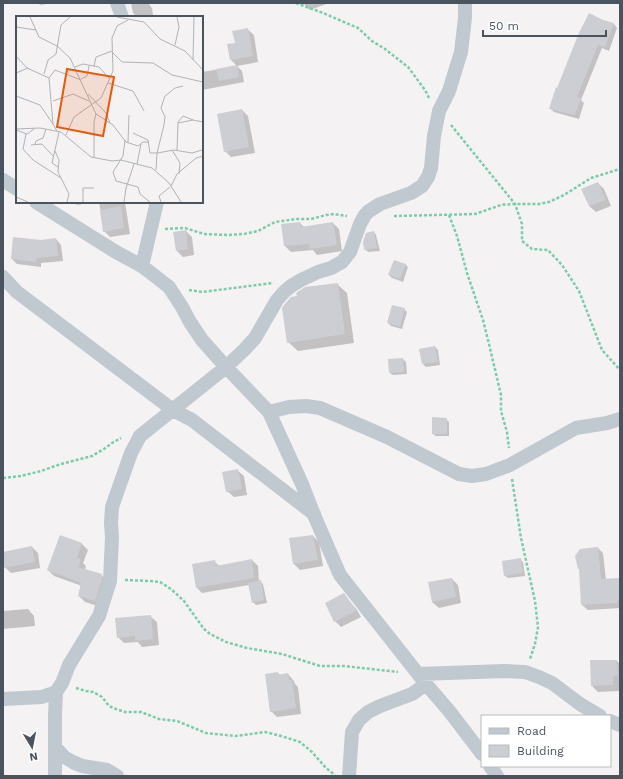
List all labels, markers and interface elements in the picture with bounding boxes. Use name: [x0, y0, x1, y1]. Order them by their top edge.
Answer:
scale bar: [483, 12, 606, 38]
inset map: [16, 16, 203, 203]
text: 50 m: [489, 19, 519, 33]
legend: [481, 715, 611, 767]
text: Road: [517, 724, 546, 738]
north arrow: [12, 727, 52, 767]
text: Building: [517, 744, 564, 758]
text: N: [29, 749, 39, 763]

